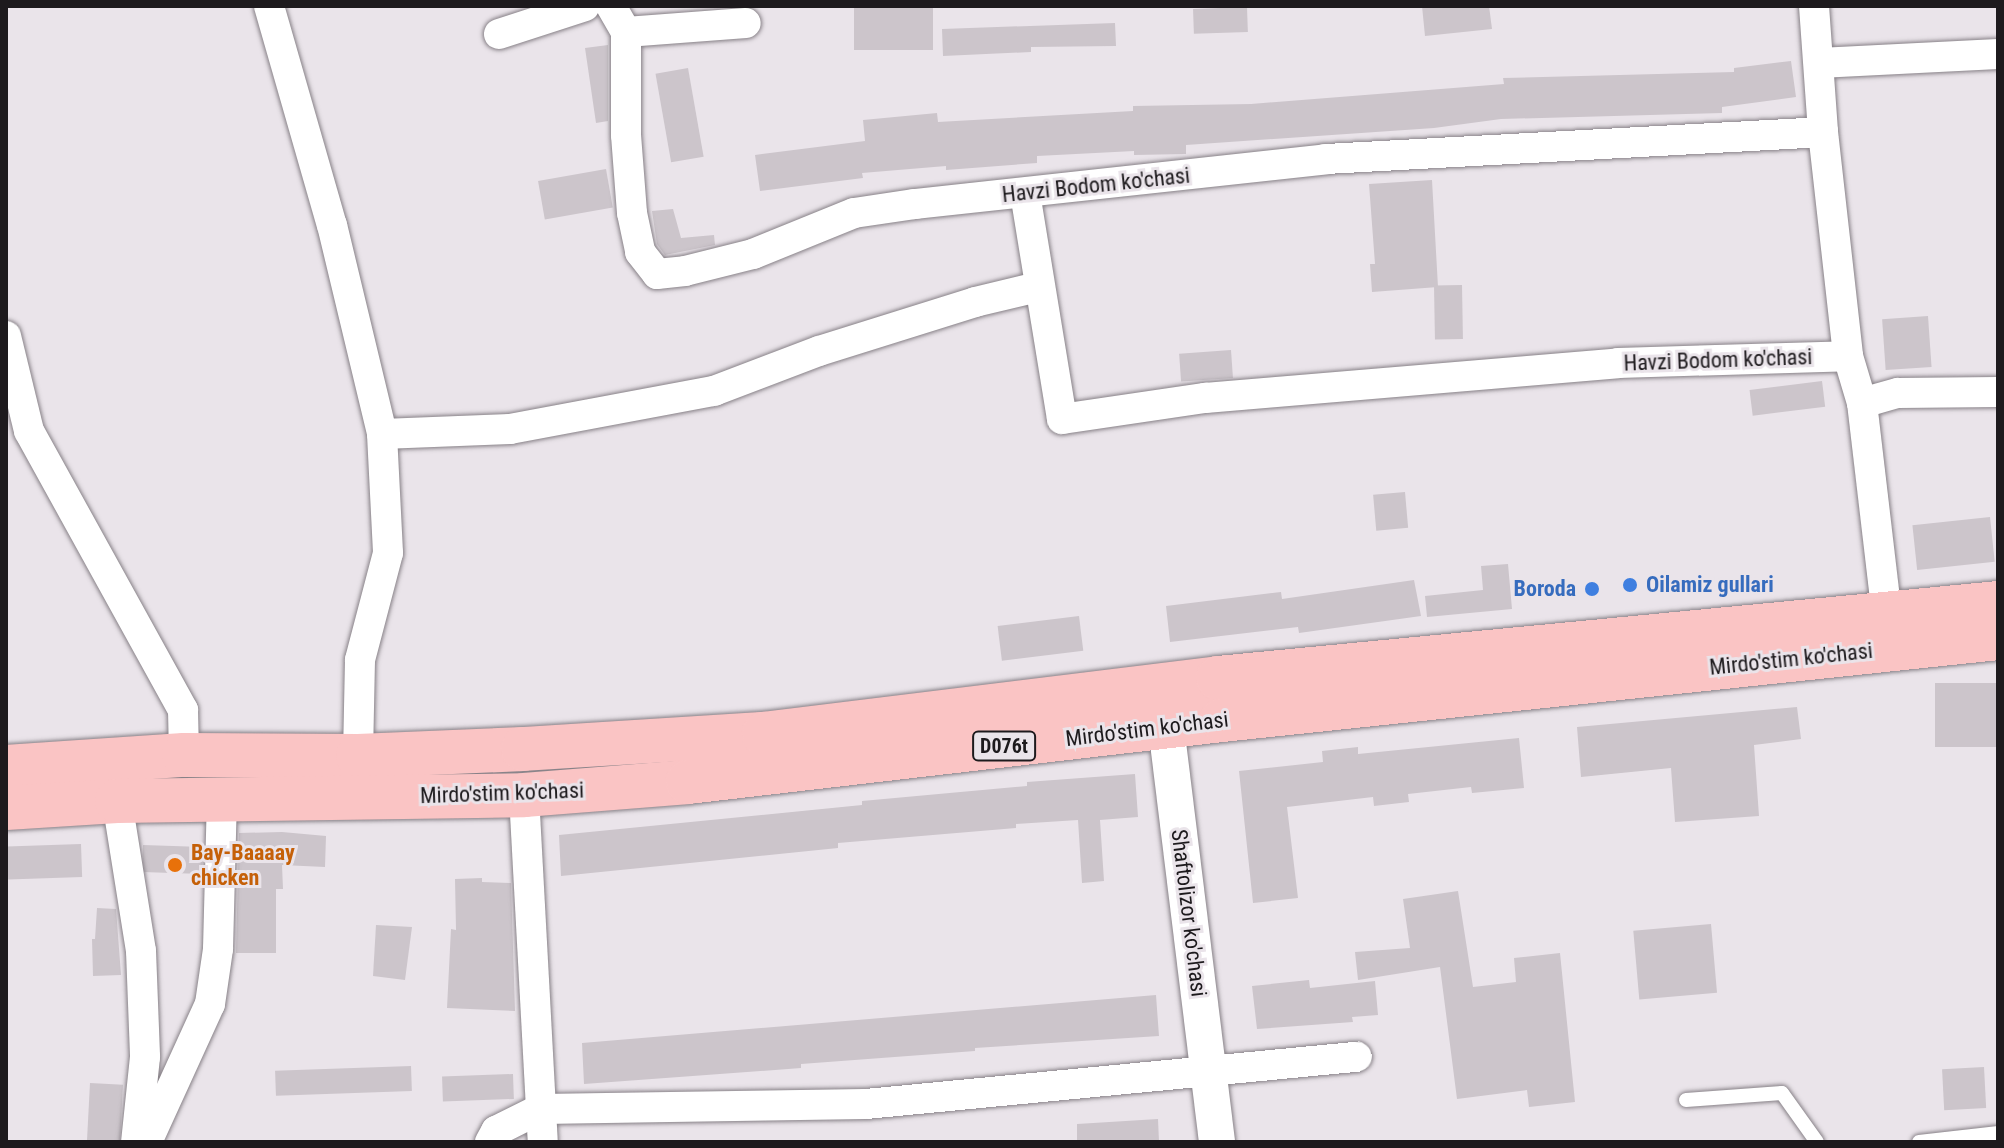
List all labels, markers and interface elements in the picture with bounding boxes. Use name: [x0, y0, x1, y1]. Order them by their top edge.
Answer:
street label: Havzi Bodom ko'chasi: [1001, 162, 1191, 208]
street label: Havzi Bodom ko'chasi: [1623, 344, 1813, 376]
place label: Oilamiz gullari: [1646, 572, 1774, 598]
place label: Boroda: [1514, 576, 1576, 602]
marker: Oilamiz gullari: [1621, 576, 1639, 594]
marker: Boroda: [1583, 580, 1601, 598]
street label: Mirdo'stim ko'chasi: [1708, 637, 1874, 681]
street label: Mirdo'stim ko'chasi: [1064, 706, 1230, 752]
road number: D076t: [972, 730, 1036, 762]
street label: Mirdo'stim ko'chasi: [420, 777, 584, 809]
street label: Shaftolizor ko'chasi: [1166, 828, 1212, 998]
place label: Bay-Baaaay chicken: [191, 839, 295, 890]
marker: Bay-Baaaay chicken: [166, 856, 184, 874]

